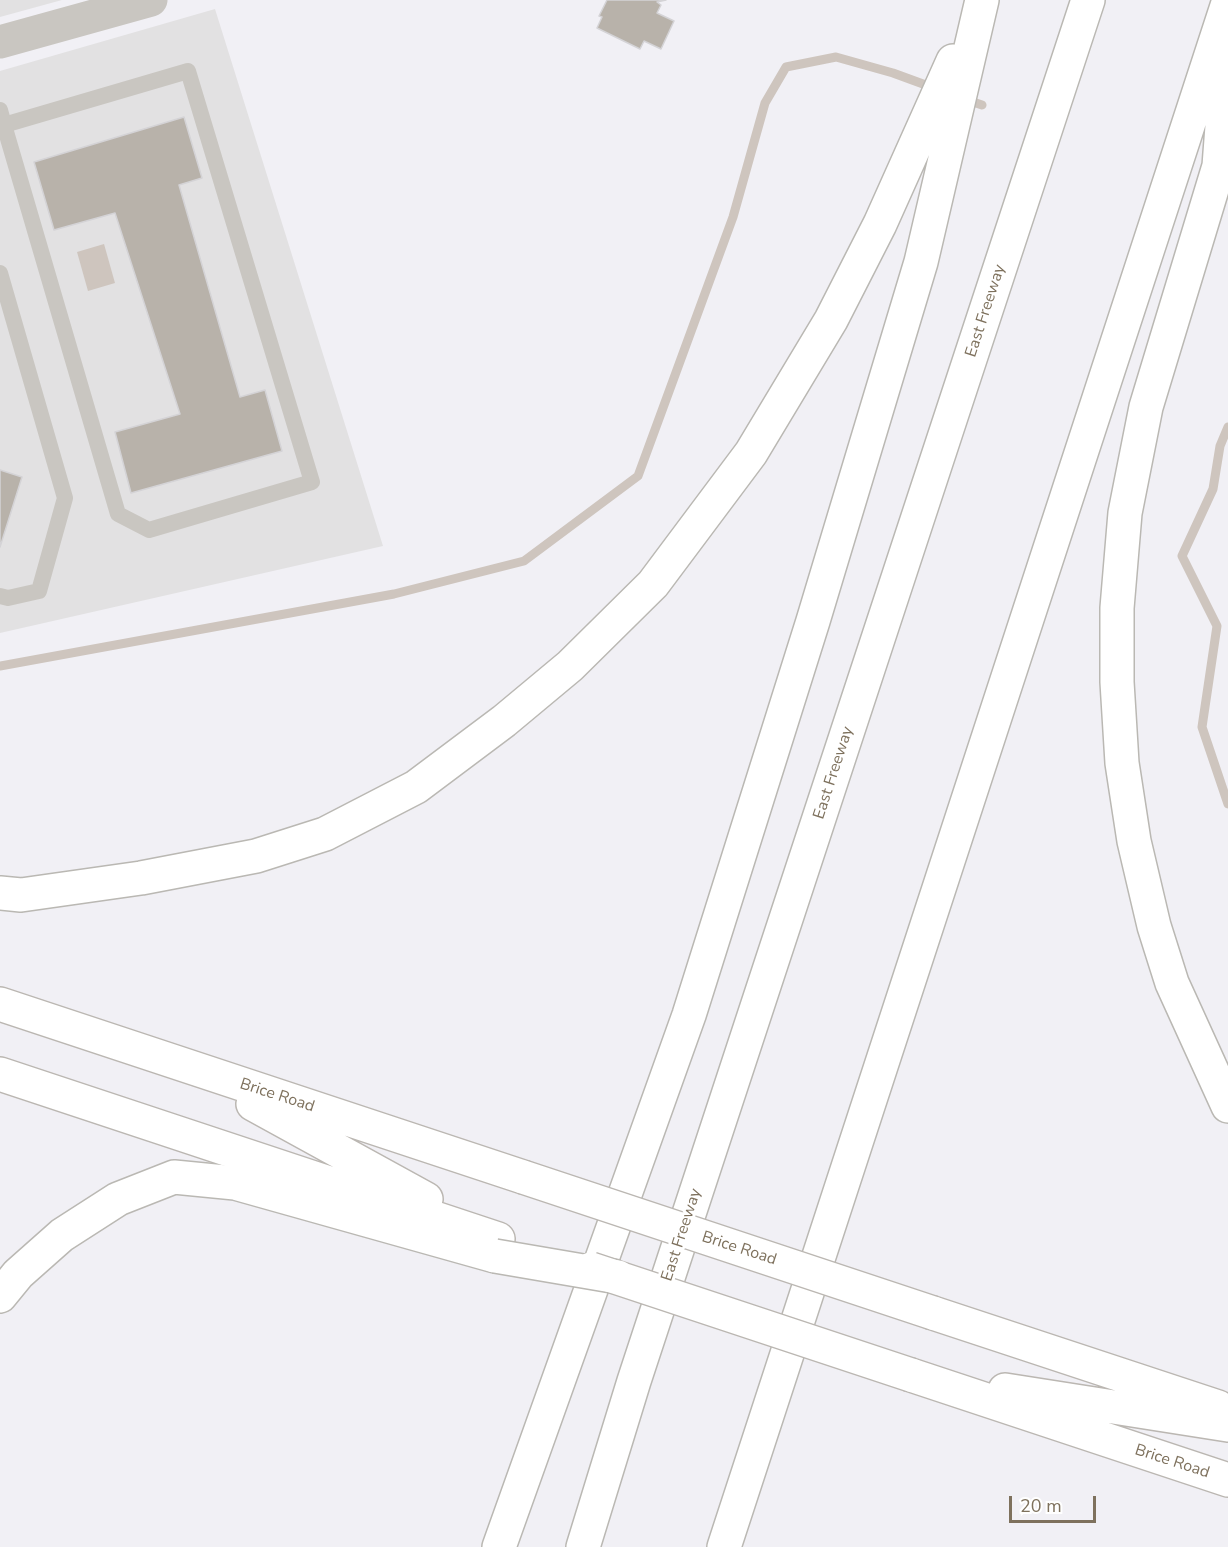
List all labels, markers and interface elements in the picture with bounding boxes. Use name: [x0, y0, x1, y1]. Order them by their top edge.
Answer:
street label: East Freeway: [962, 262, 1010, 360]
street label: East Freeway: [810, 724, 858, 822]
street label: Brice Road: [237, 1075, 317, 1117]
street label: East Freeway: [658, 1186, 706, 1284]
street label: Brice Road: [699, 1228, 779, 1270]
street label: Brice Road: [1132, 1441, 1212, 1483]
scale bar: [1012, 1484, 1099, 1522]
text: 20 m: [1020, 1494, 1062, 1518]

